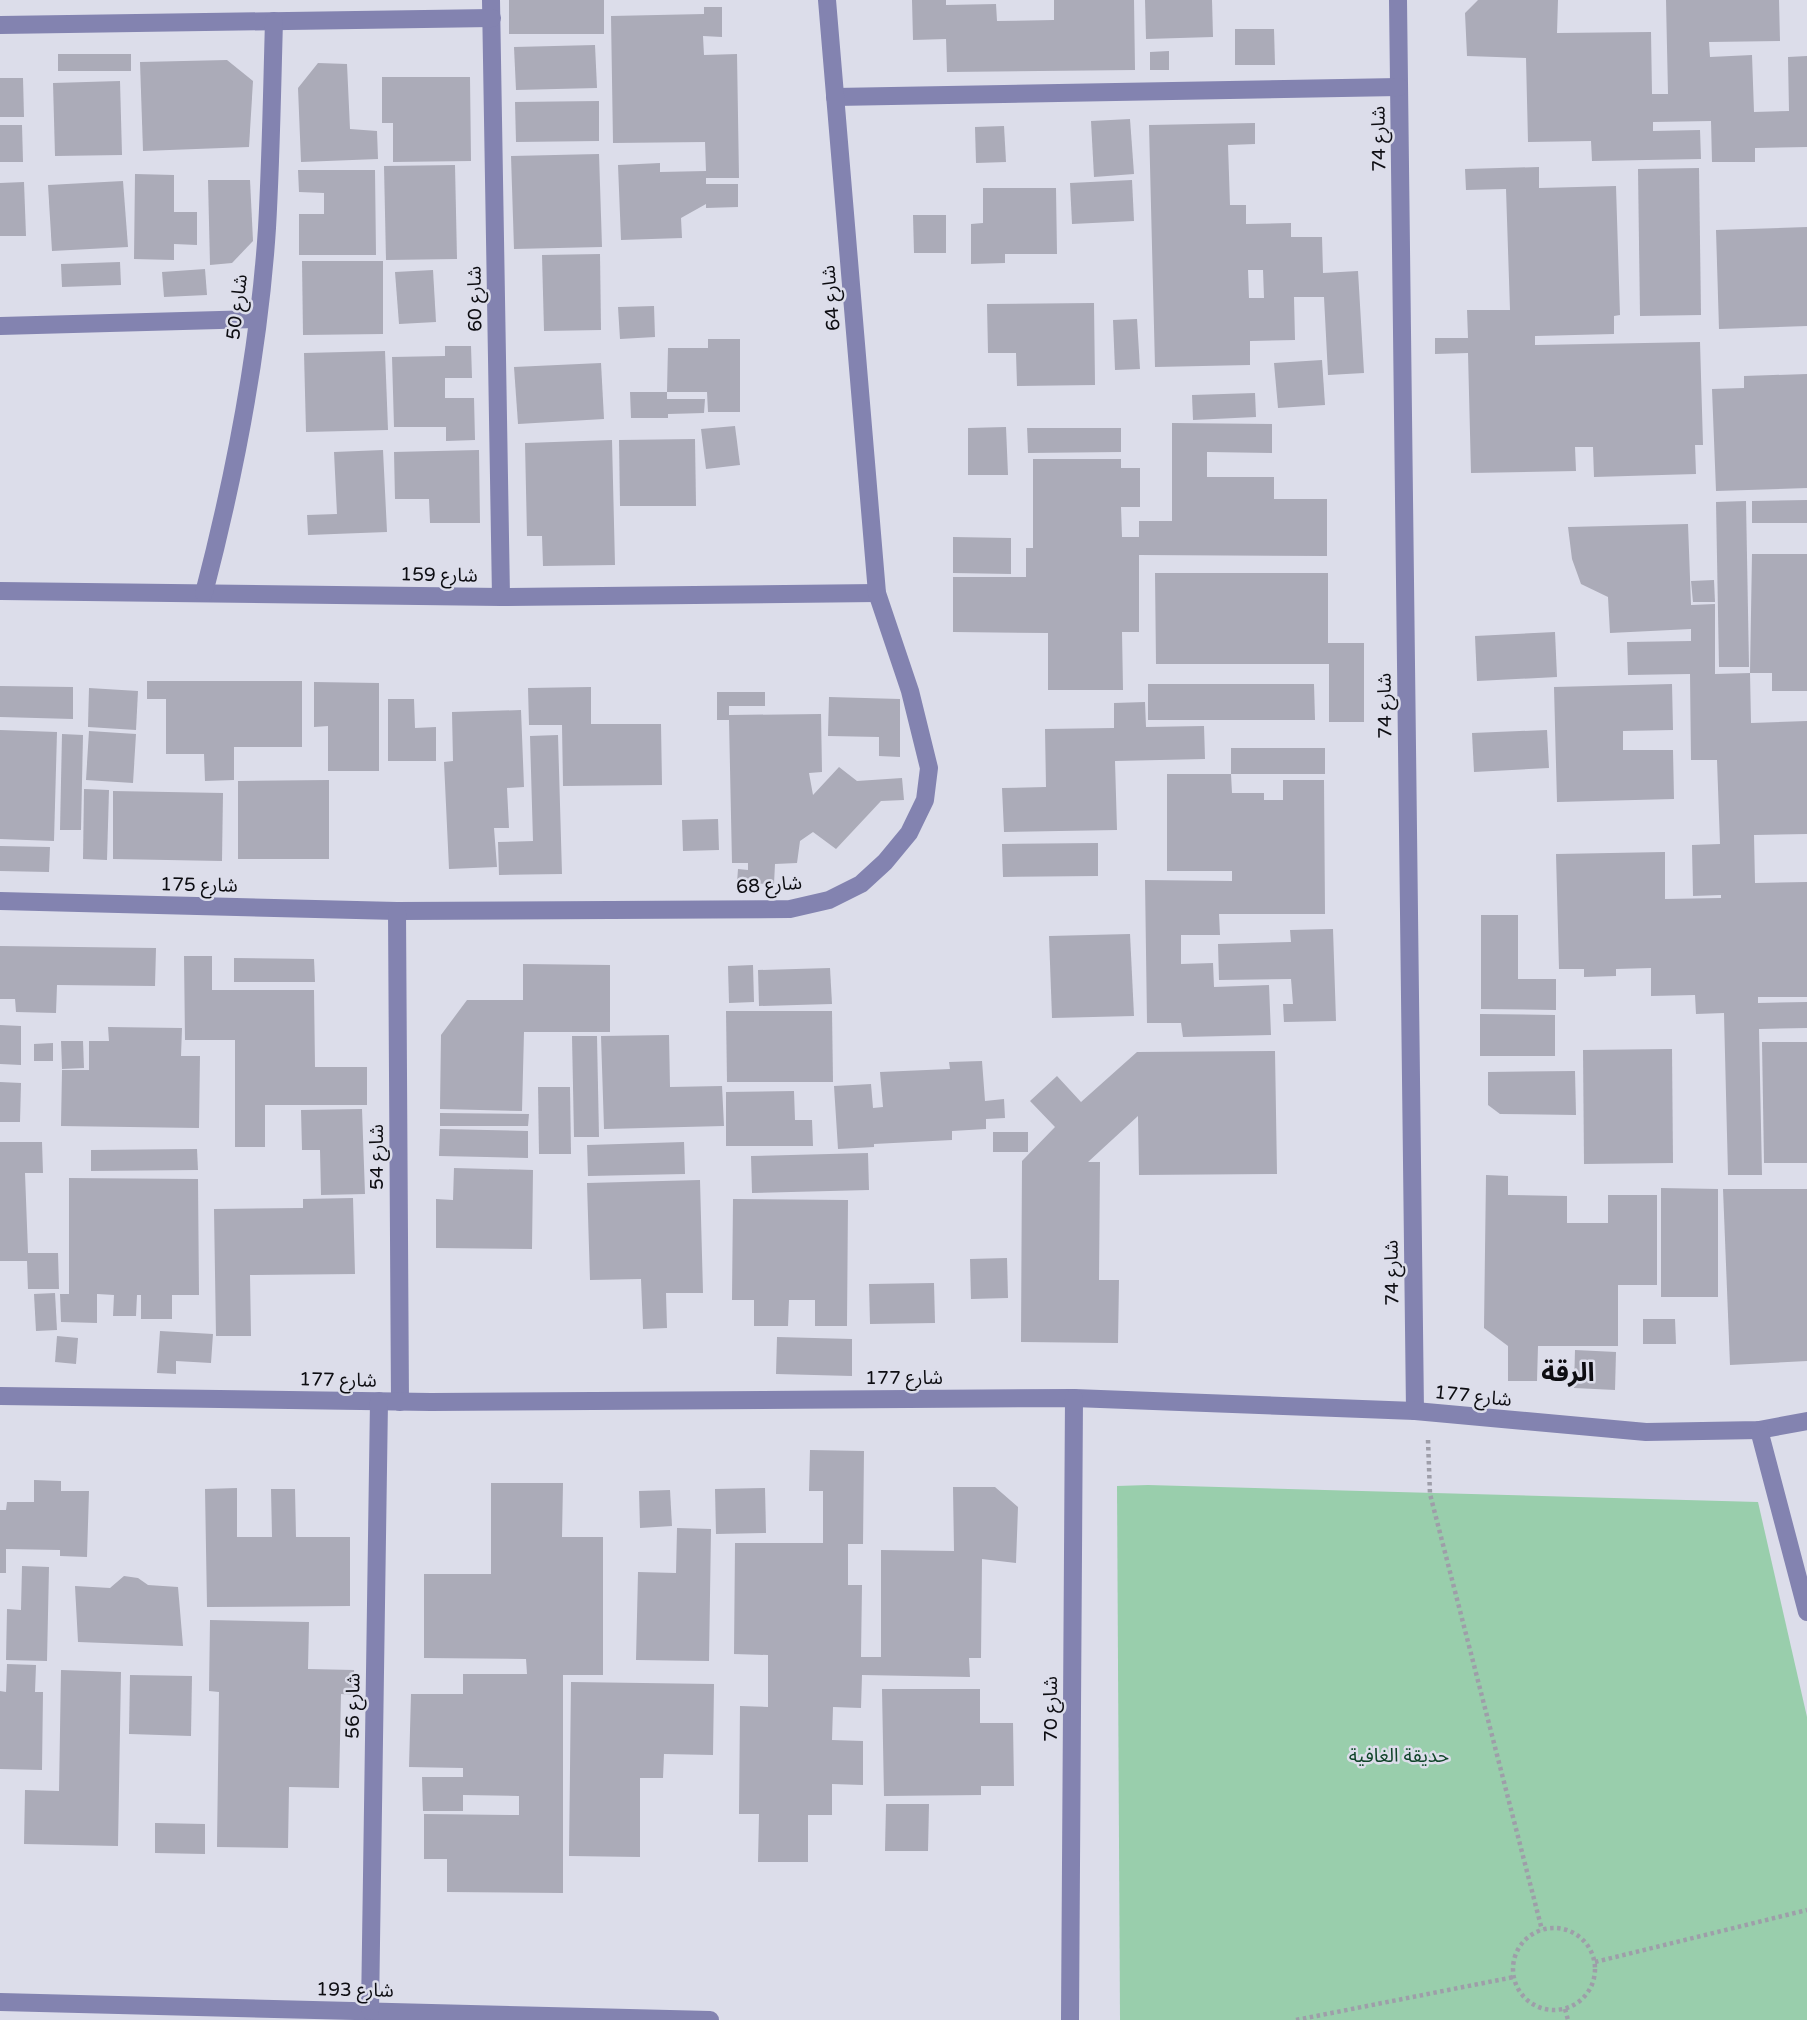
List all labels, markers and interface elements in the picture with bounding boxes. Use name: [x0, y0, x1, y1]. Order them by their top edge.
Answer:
street label: شارع 74: [1367, 106, 1393, 172]
street label: شارع 64: [817, 264, 847, 332]
street label: شارع 60: [463, 266, 489, 332]
street label: شارع 50: [222, 273, 254, 341]
street label: شارع 159: [400, 563, 478, 589]
street label: شارع 74: [1373, 673, 1399, 739]
street label: شارع 68: [735, 872, 803, 900]
street label: شارع 175: [160, 873, 238, 899]
street label: شارع 54: [366, 1124, 390, 1190]
street label: شارع 74: [1380, 1240, 1406, 1306]
district label: الرقة: [1541, 1357, 1595, 1388]
street label: شارع 177: [865, 1367, 943, 1391]
street label: شارع 177: [299, 1368, 377, 1394]
street label: شارع 177: [1433, 1381, 1513, 1413]
street label: شارع 56: [341, 1673, 367, 1739]
street label: شارع 70: [1040, 1676, 1064, 1742]
park label: حديقة الغافية: [1349, 1745, 1449, 1767]
street label: شارع 193: [316, 1978, 394, 2004]

